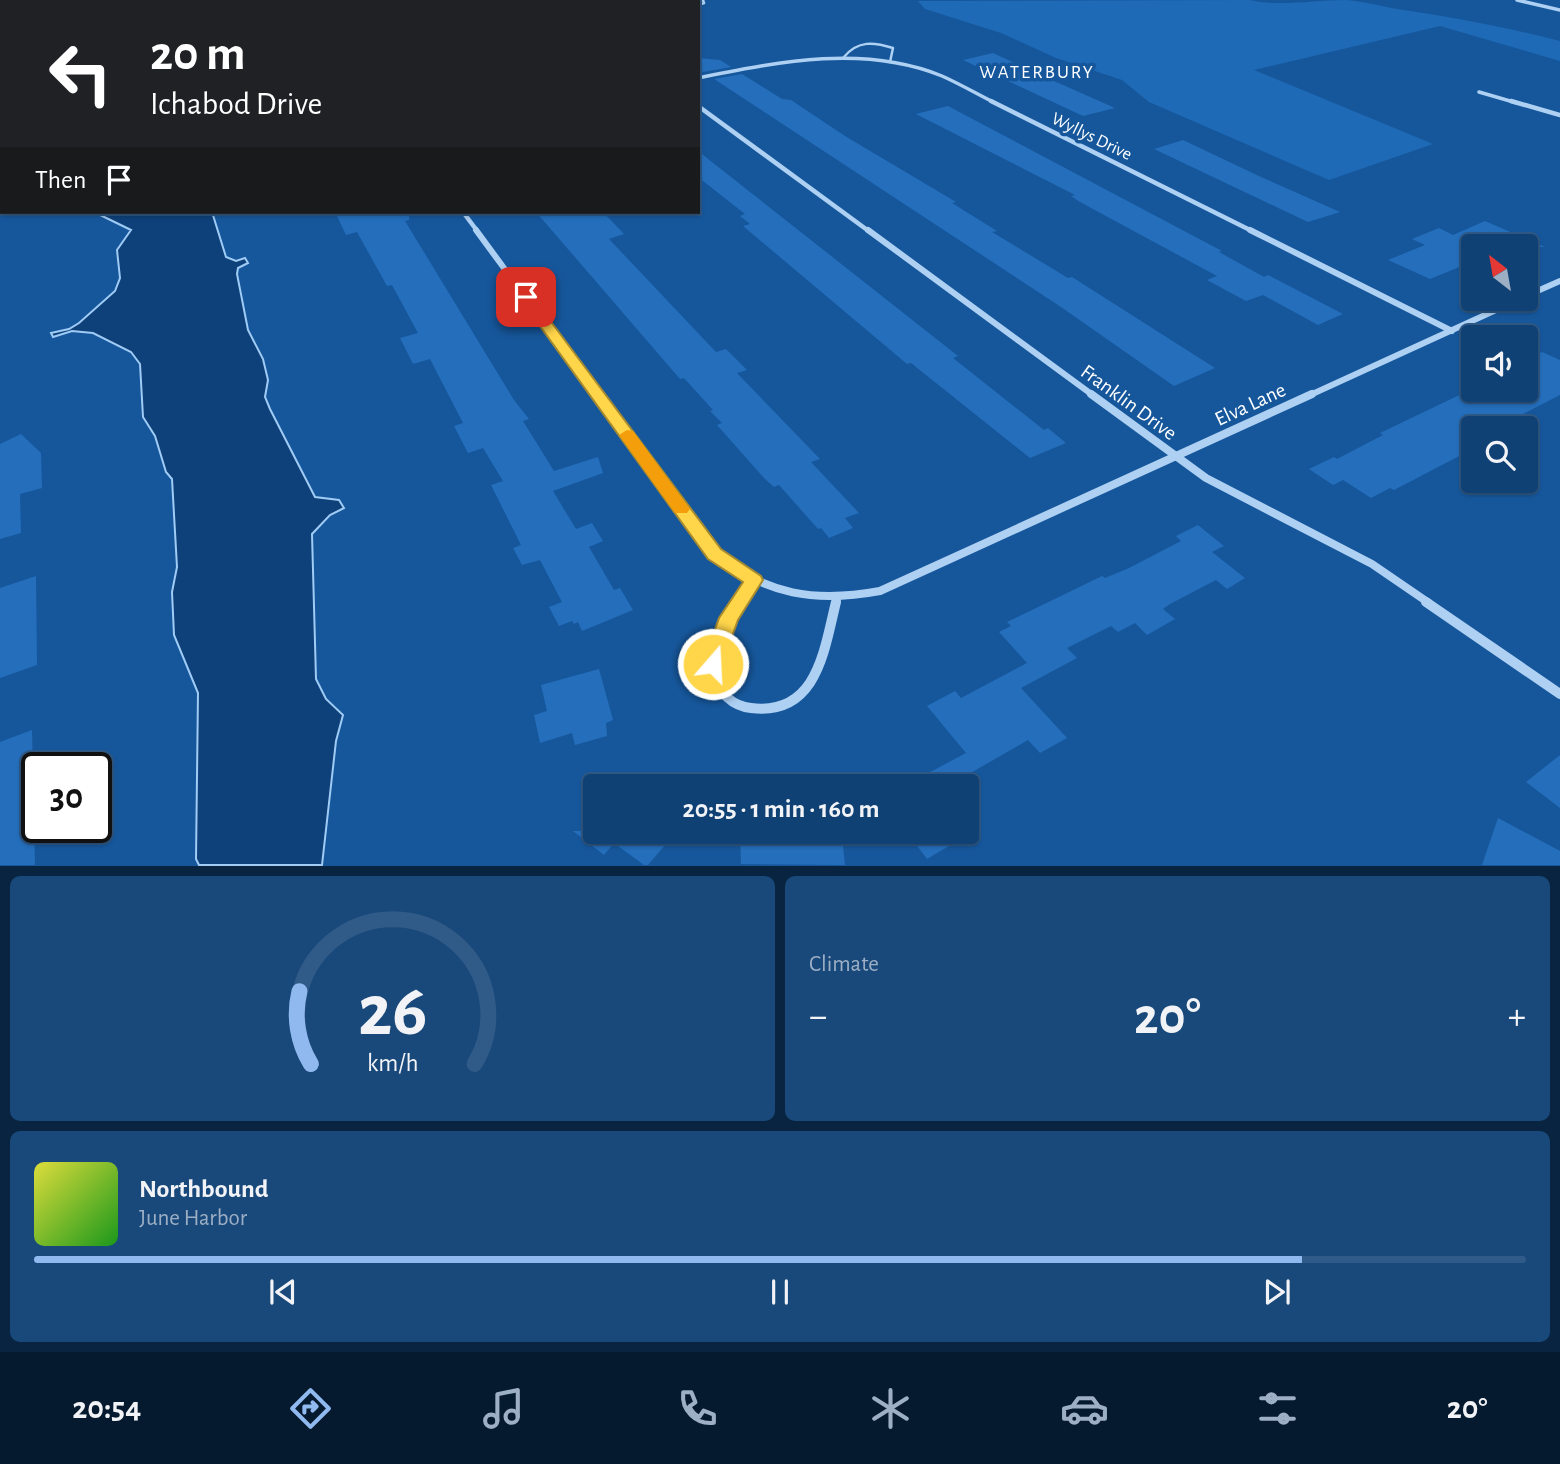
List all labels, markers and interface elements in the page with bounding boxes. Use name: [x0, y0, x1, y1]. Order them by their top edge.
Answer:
icon: left: [35, 28, 126, 119]
text: 20 m: [150, 30, 246, 79]
district label: WATERBURY: [979, 63, 1095, 82]
text: Ichabod Drive: [150, 88, 322, 120]
street label: Wyllys Drive: [1049, 110, 1135, 164]
icon: arrive: [100, 161, 138, 199]
text: Then: [35, 167, 86, 193]
north arrow: [1461, 234, 1538, 312]
map controls: [1461, 234, 1538, 493]
pin: [496, 267, 556, 327]
icon: arrive: [507, 278, 545, 316]
button: sound: [1461, 325, 1538, 402]
street label: Franklin Drive: [1077, 361, 1181, 444]
street label: Elva Lane: [1211, 379, 1289, 430]
button: search: [1461, 416, 1538, 493]
position arrow: [676, 627, 750, 701]
speed limit sign: 30: [21, 752, 112, 843]
text: 20:55 · 1 min · 160 m: [682, 796, 880, 822]
text: Climate: [809, 953, 879, 976]
text: 26: [358, 977, 427, 1050]
text: 20°: [1134, 991, 1201, 1043]
text: −: [809, 998, 827, 1036]
text: +: [1508, 998, 1526, 1036]
text: km/h: [367, 1051, 418, 1076]
text: Northbound: [139, 1176, 268, 1202]
text: June Harbor: [139, 1207, 247, 1230]
icon: previous: [264, 1273, 302, 1311]
icon: pause: [761, 1273, 799, 1311]
icon: next: [1258, 1273, 1296, 1311]
icon: directions: [286, 1384, 335, 1433]
icon: music: [479, 1384, 528, 1433]
icon: phone: [673, 1384, 722, 1433]
icon: climate: [866, 1384, 915, 1433]
icon: car: [1060, 1384, 1109, 1433]
icon: filters: [1253, 1384, 1302, 1433]
text: 20:54: [72, 1392, 141, 1424]
text: 20°: [1447, 1392, 1488, 1424]

